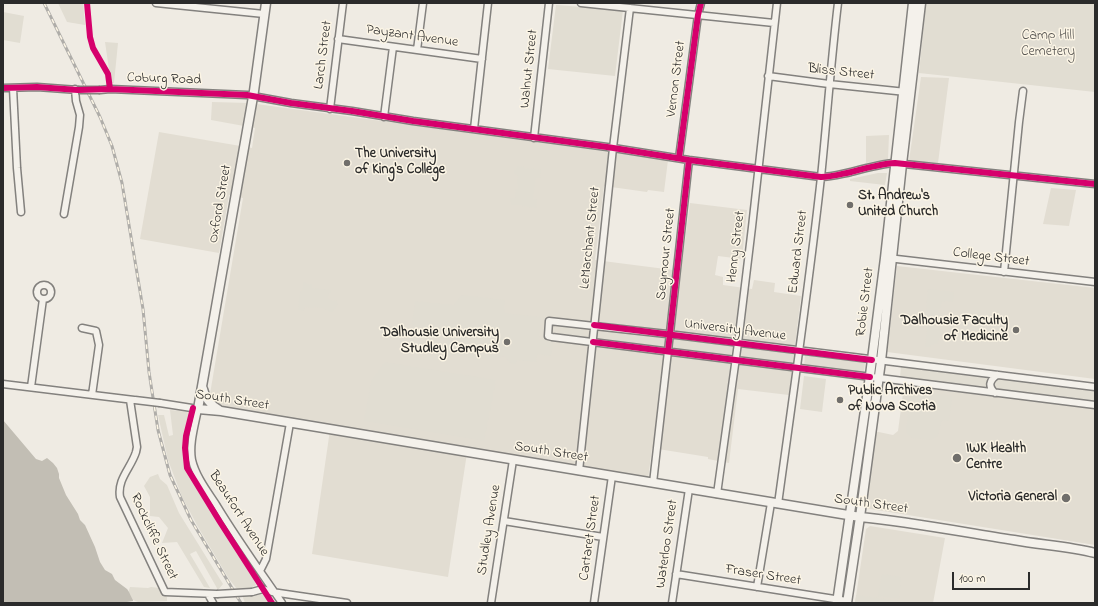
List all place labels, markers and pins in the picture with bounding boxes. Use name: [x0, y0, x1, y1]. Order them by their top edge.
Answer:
place label: The University of King's College: [355, 147, 445, 180]
marker: The University of King's College: [342, 158, 352, 168]
place label: St. Andrew's United Church: [858, 189, 938, 222]
marker: St. Andrew's United Church: [845, 200, 855, 210]
place label: Dalhousie Faculty of Medicine: [901, 314, 1008, 346]
marker: Dalhousie Faculty of Medicine: [1011, 325, 1021, 335]
place label: Dalhousie University Studley Campus: [381, 326, 499, 358]
marker: Dalhousie University Studley Campus: [502, 337, 512, 347]
place label: Public Archives of Nova Scotia: [848, 384, 936, 416]
marker: Public Archives of Nova Scotia: [835, 395, 845, 405]
place label: IWK Health Centre: [966, 442, 1026, 474]
marker: IWK Health Centre: [951, 452, 963, 464]
place label: Victoria General: [969, 490, 1057, 506]
marker: Victoria General: [1060, 492, 1072, 504]

